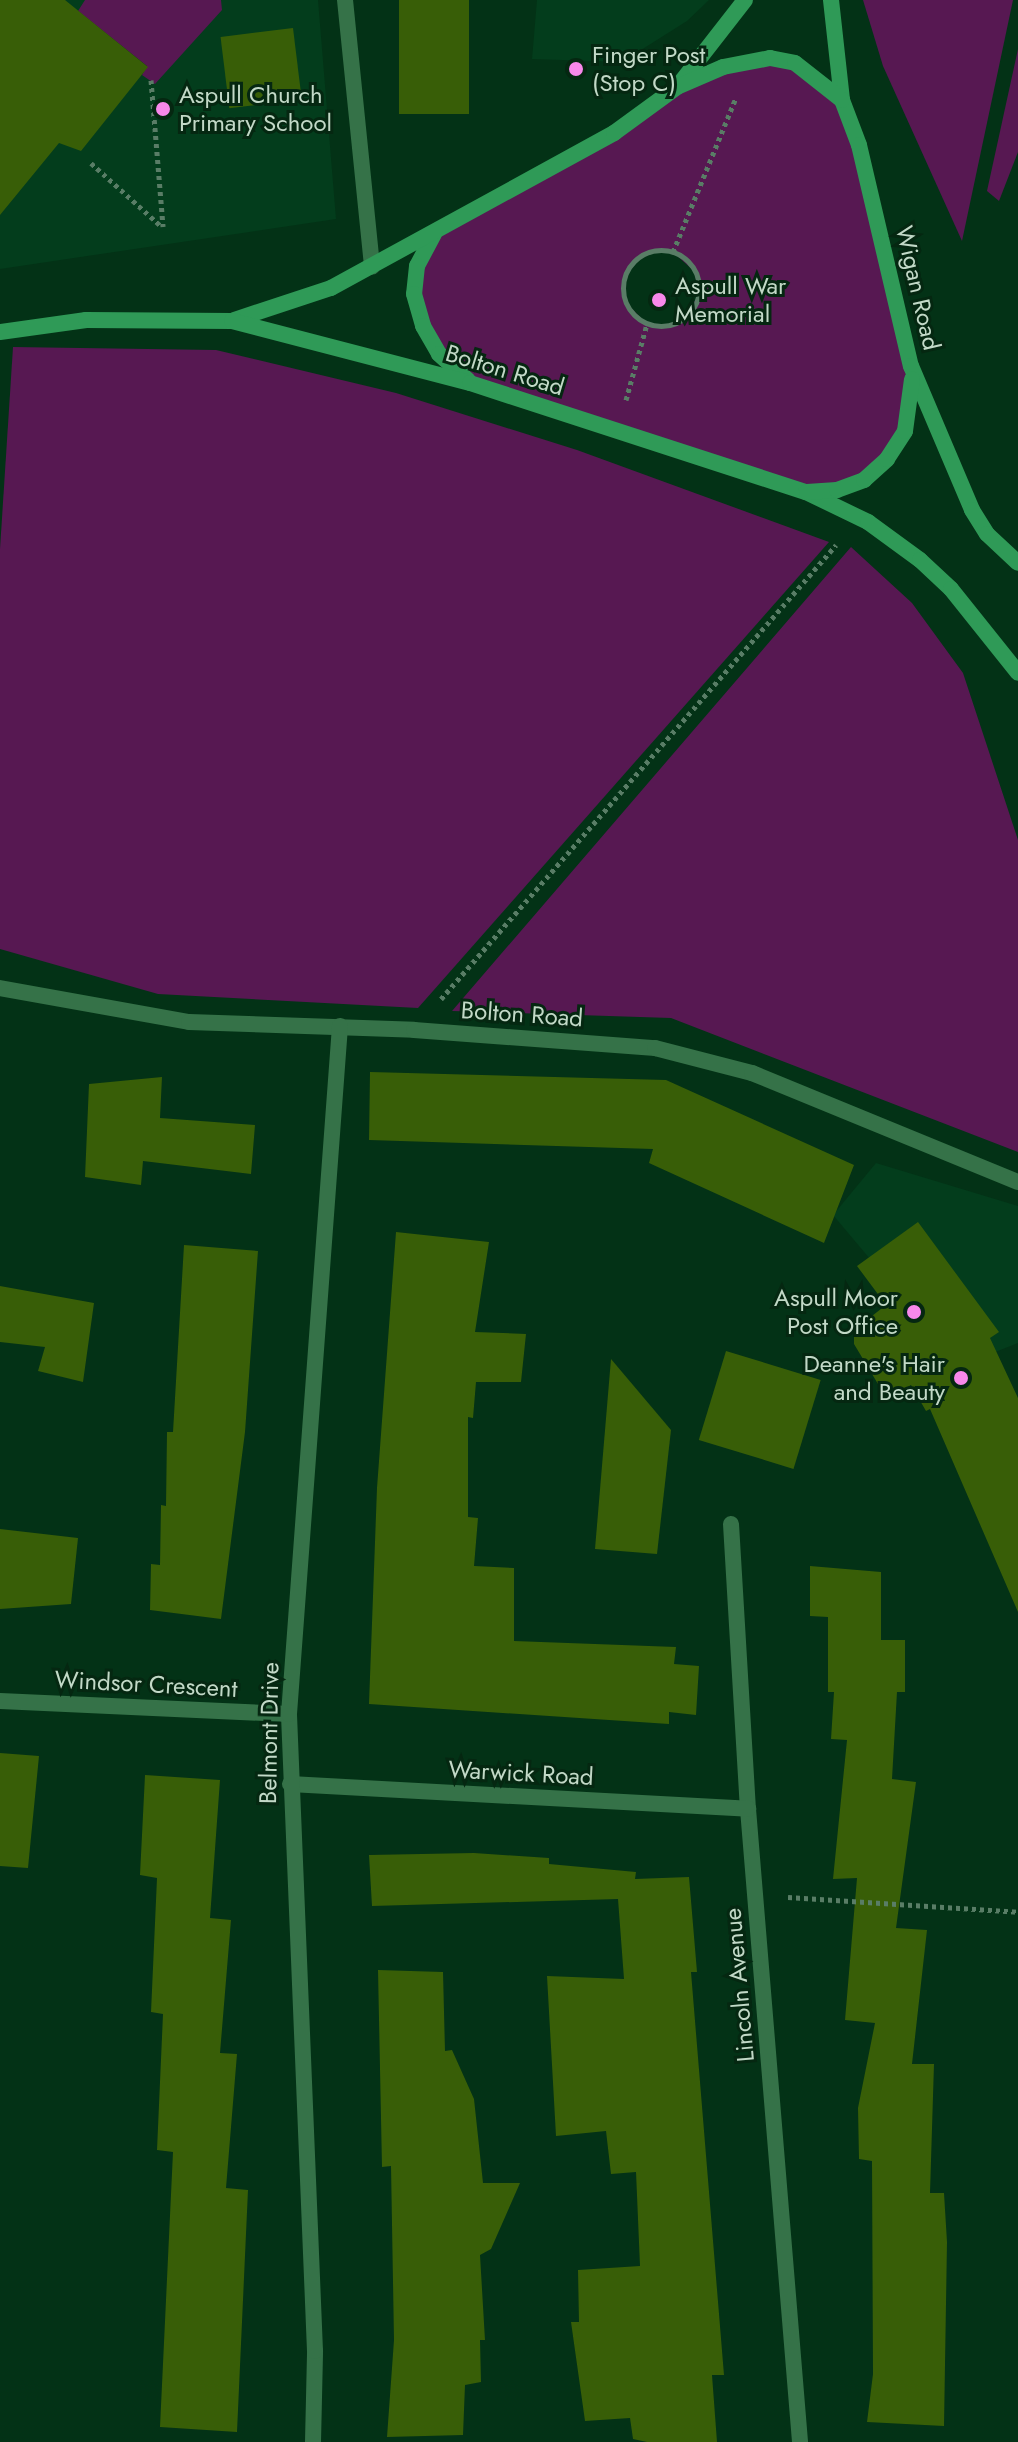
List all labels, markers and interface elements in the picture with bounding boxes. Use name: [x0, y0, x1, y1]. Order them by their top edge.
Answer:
place label: Finger Post (Stop C): [592, 41, 705, 97]
marker: Finger Post (Stop C): [567, 60, 585, 78]
place label: Aspull Church Primary School: [179, 81, 332, 137]
marker: Aspull Church Primary School: [154, 100, 172, 118]
street label: Wigan Road: [890, 223, 946, 353]
place label: Aspull War Memorial: [675, 272, 786, 328]
marker: Aspull War Memorial: [650, 291, 668, 309]
street label: Bolton Road: [442, 338, 568, 402]
street label: Bolton Road: [460, 995, 584, 1033]
place label: Aspull Moor Post Office: [774, 1284, 898, 1340]
marker: Aspull Moor Post Office: [905, 1303, 923, 1321]
place label: Deanne's Hair and Beauty: [803, 1350, 945, 1406]
marker: Deanne's Hair and Beauty: [952, 1369, 970, 1387]
street label: Belmont Drive: [253, 1662, 285, 1804]
street label: Windsor Crescent: [54, 1665, 238, 1703]
street label: Warwick Road: [448, 1755, 594, 1791]
street label: Lincoln Avenue: [718, 1907, 760, 2063]

